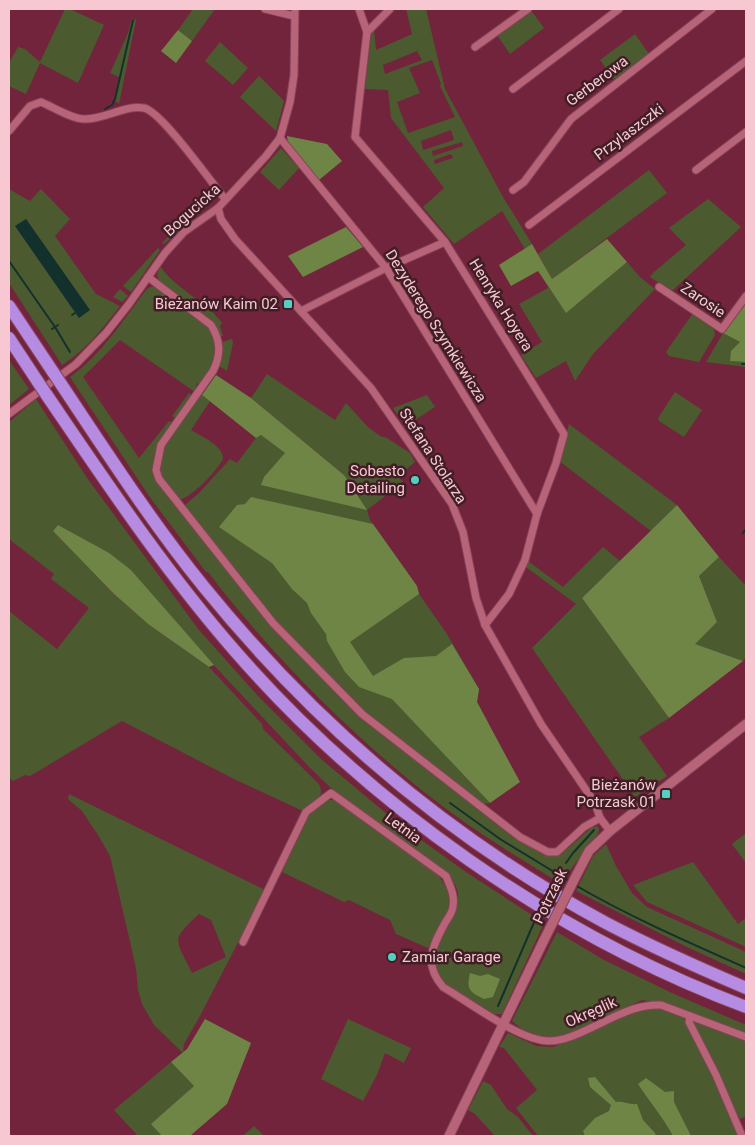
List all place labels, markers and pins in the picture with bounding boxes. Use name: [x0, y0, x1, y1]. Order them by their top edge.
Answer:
place label: Bieżanów Kaim 02: [155, 295, 278, 313]
marker: Bieżanów Kaim 02: [282, 298, 294, 310]
place label: Sobesto Detailing: [346, 462, 405, 497]
marker: Sobesto Detailing: [409, 474, 421, 486]
place label: Bieżanów Potrzask 01: [577, 776, 656, 811]
marker: Bieżanów Potrzask 01: [660, 788, 672, 800]
place label: Zamiar Garage: [402, 948, 501, 966]
marker: Zamiar Garage: [386, 951, 398, 963]

